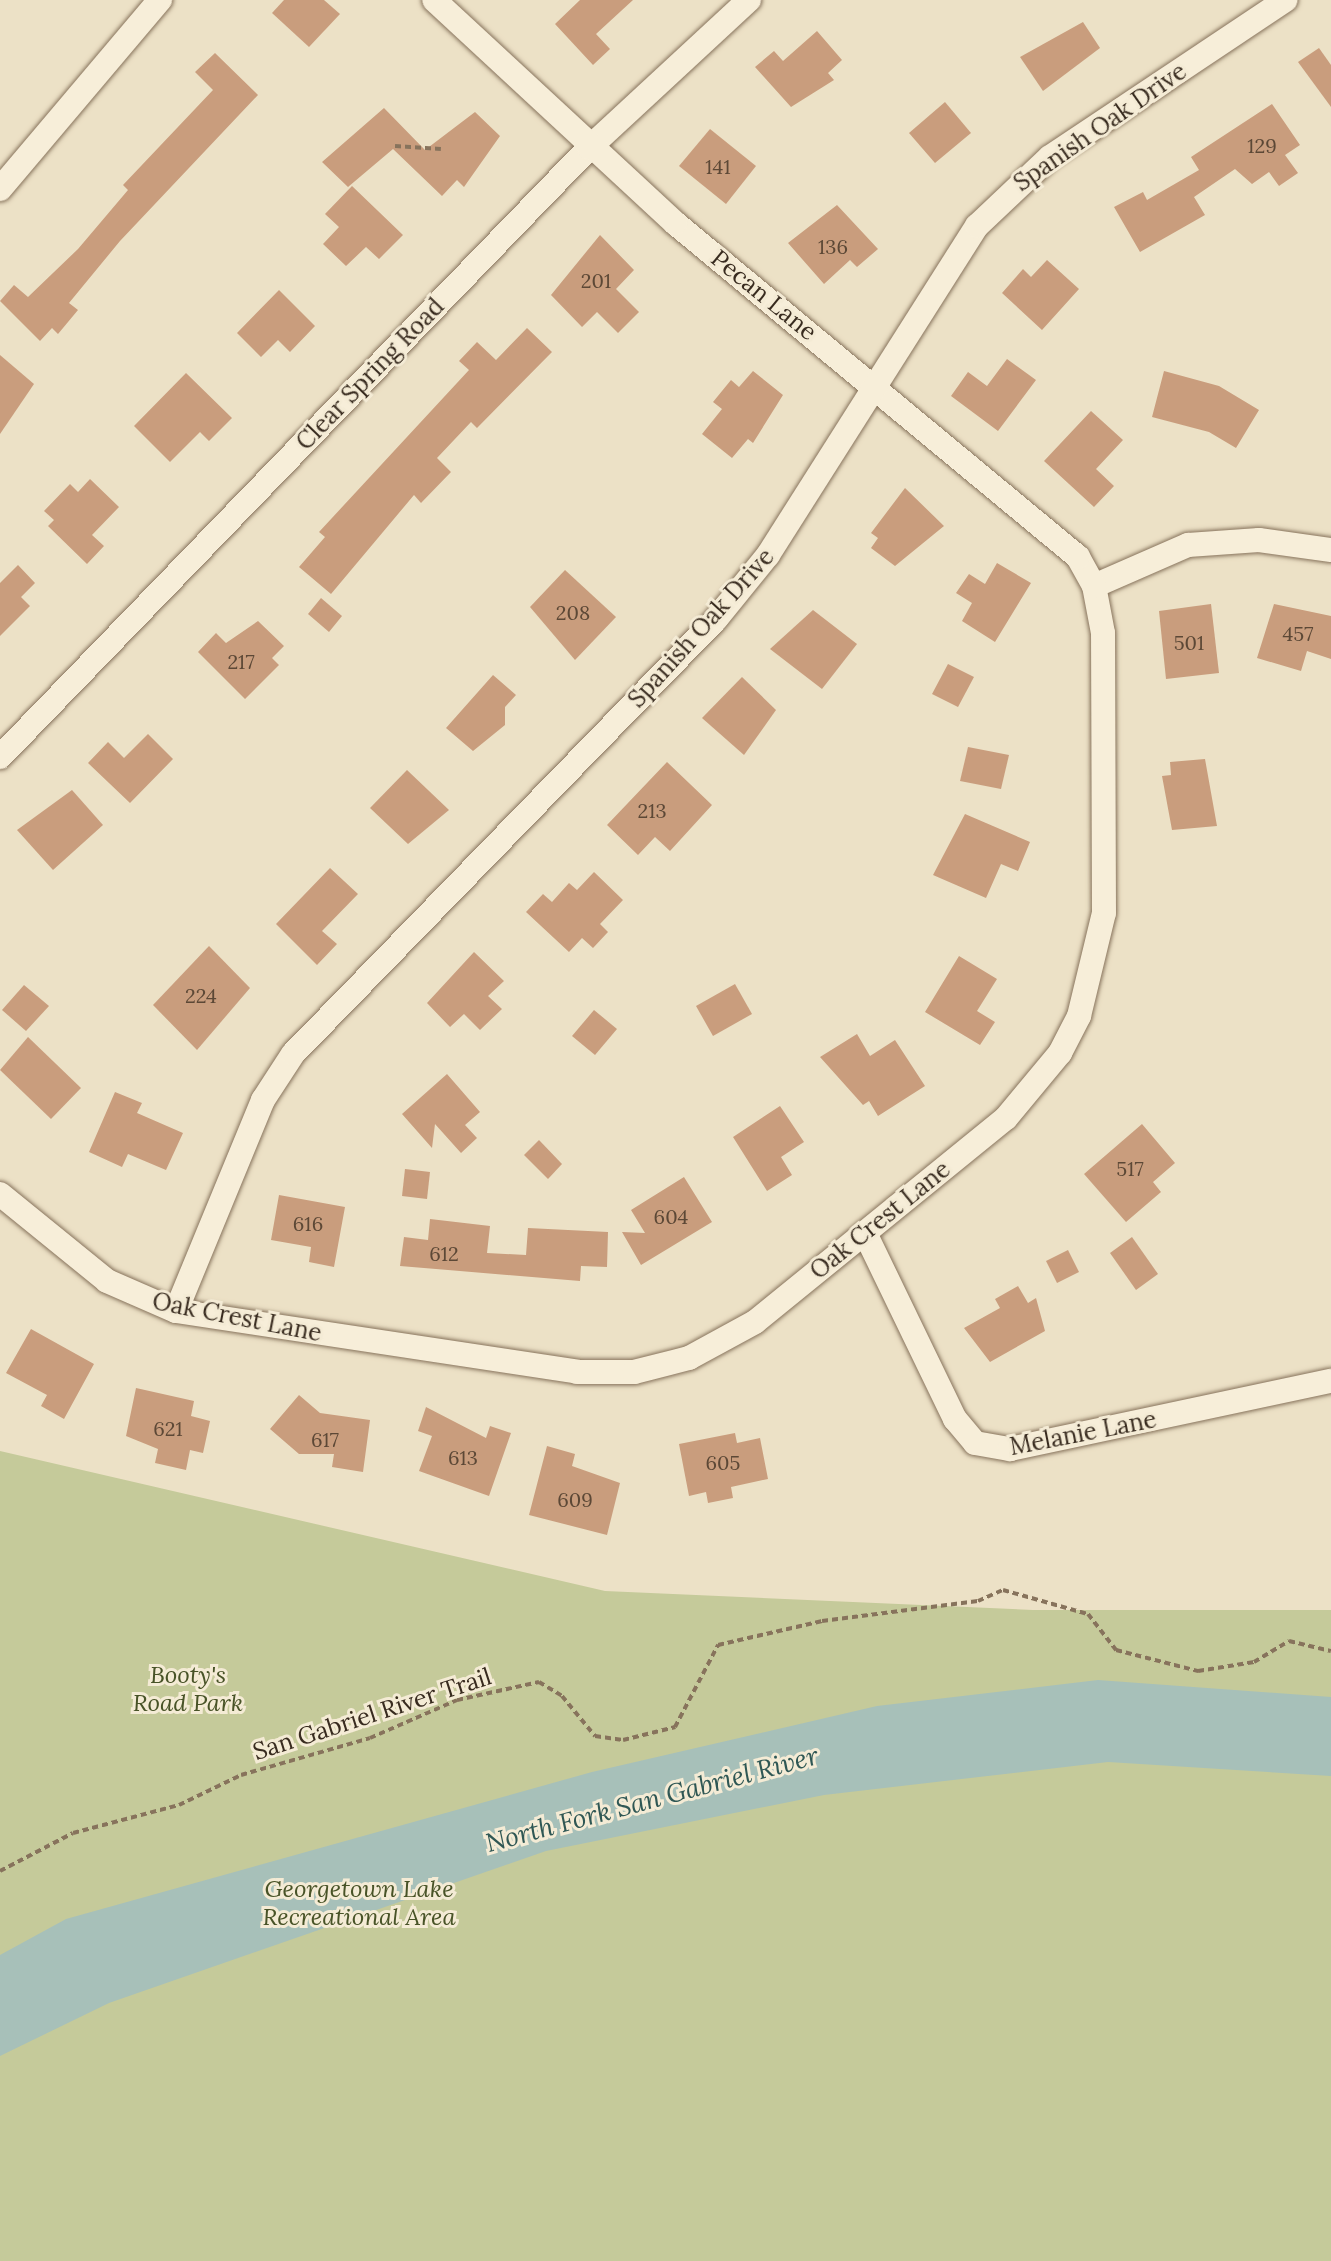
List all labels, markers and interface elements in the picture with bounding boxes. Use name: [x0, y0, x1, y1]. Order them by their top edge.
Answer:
street label: Spanish Oak Drive: [1008, 57, 1192, 197]
house number: 129: [1247, 133, 1277, 157]
house number: 141: [705, 154, 731, 178]
house number: 136: [818, 234, 848, 258]
street label: Pecan Lane: [705, 244, 823, 346]
house number: 201: [581, 268, 611, 292]
street label: Clear Spring Road: [290, 292, 450, 456]
street label: Spanish Oak Drive: [622, 543, 780, 713]
house number: 208: [556, 600, 590, 624]
house number: 457: [1283, 621, 1313, 645]
house number: 501: [1174, 630, 1204, 654]
house number: 217: [227, 649, 255, 673]
house number: 213: [637, 798, 667, 822]
house number: 224: [185, 983, 217, 1007]
street label: Oak Crest Lane: [804, 1155, 956, 1285]
house number: 517: [1116, 1156, 1144, 1180]
house number: 604: [654, 1204, 688, 1228]
house number: 616: [293, 1211, 323, 1235]
house number: 612: [429, 1241, 459, 1265]
street label: Oak Crest Lane: [150, 1286, 324, 1348]
street label: Melanie Lane: [1007, 1405, 1159, 1461]
house number: 621: [153, 1416, 183, 1440]
house number: 617: [311, 1427, 339, 1451]
house number: 613: [448, 1445, 478, 1469]
house number: 605: [706, 1450, 740, 1474]
house number: 609: [557, 1487, 593, 1511]
park label: Booty's Road Park: [133, 1661, 243, 1717]
street label: San Gabriel River Trail: [249, 1662, 495, 1766]
water label: North Fork San Gabriel River: [482, 1740, 822, 1858]
park label: Georgetown Lake Recreational Area: [262, 1875, 456, 1931]

